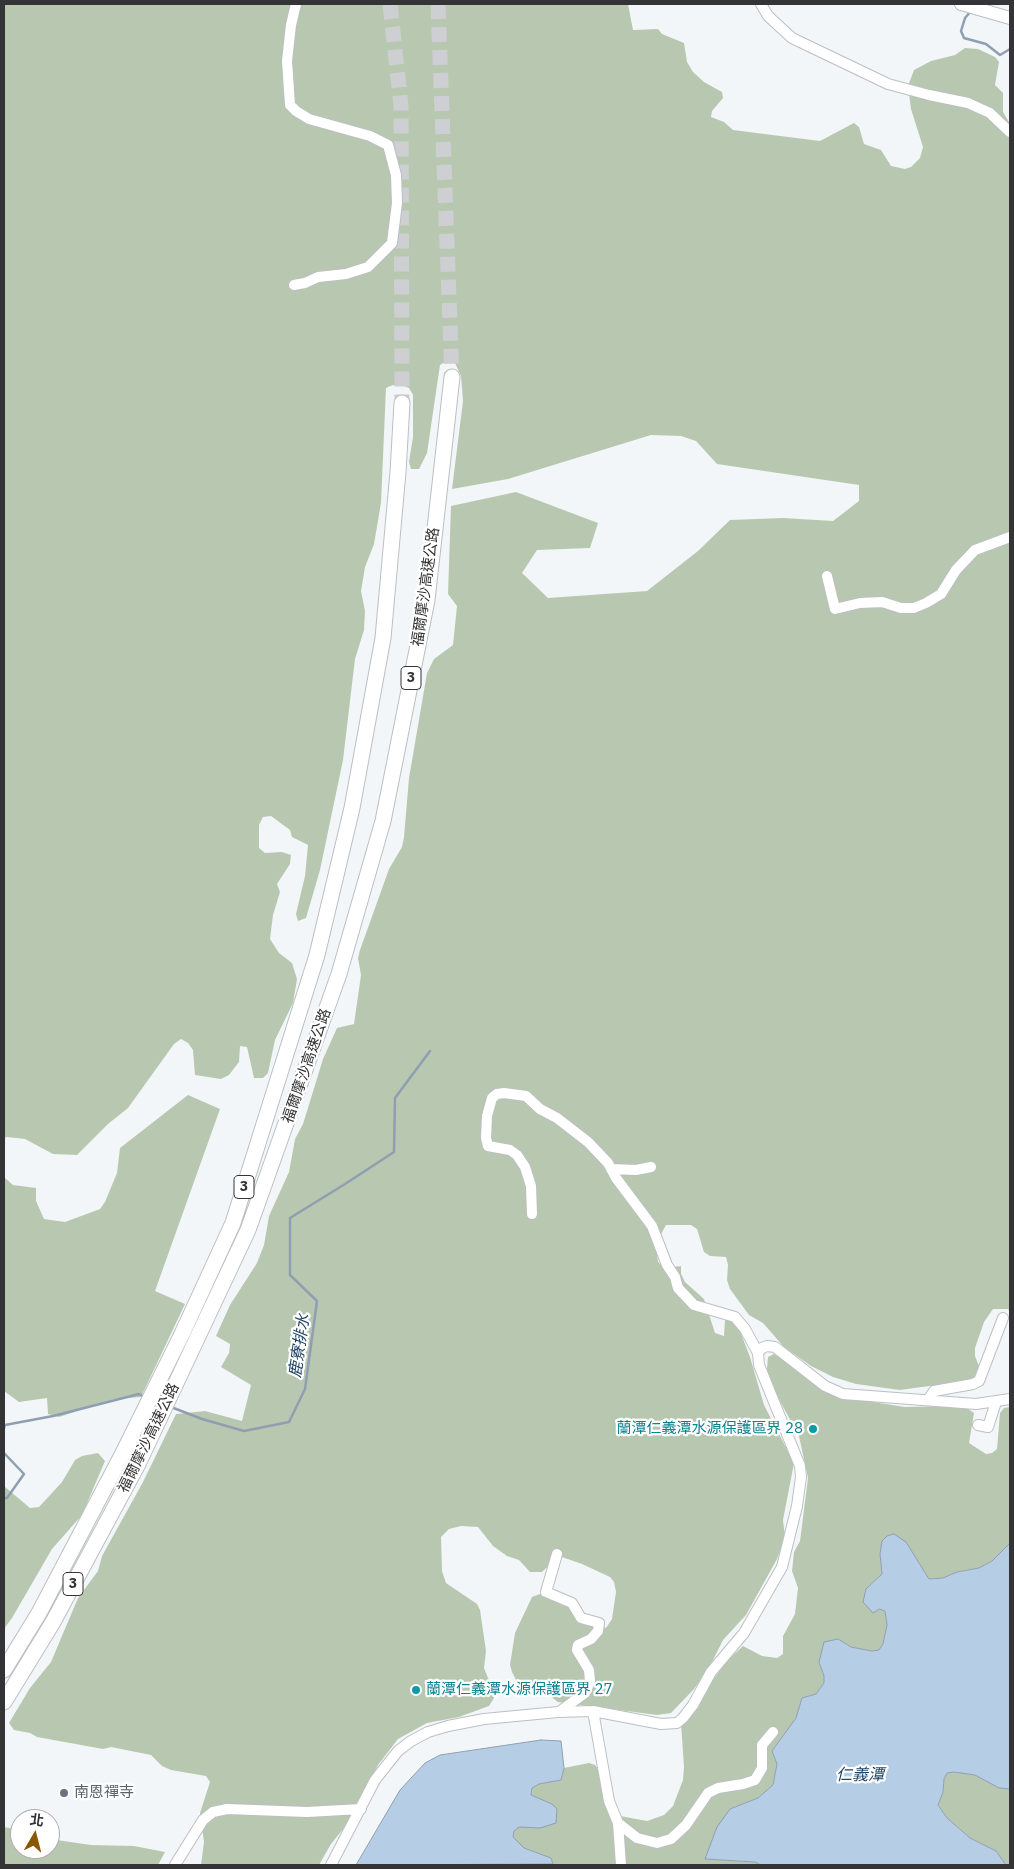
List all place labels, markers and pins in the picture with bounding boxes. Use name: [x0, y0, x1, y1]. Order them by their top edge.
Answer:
place label: 蘭潭仁義潭水源保護區界 28: [616, 1420, 803, 1438]
marker: 蘭潭仁義潭水源保護區界 28: [807, 1423, 819, 1435]
place label: 蘭潭仁義潭水源保護區界 27: [426, 1681, 613, 1699]
marker: 蘭潭仁義潭水源保護區界 27: [410, 1684, 422, 1696]
place label: 南恩禪寺: [74, 1784, 134, 1802]
marker: 南恩禪寺: [58, 1787, 70, 1799]

